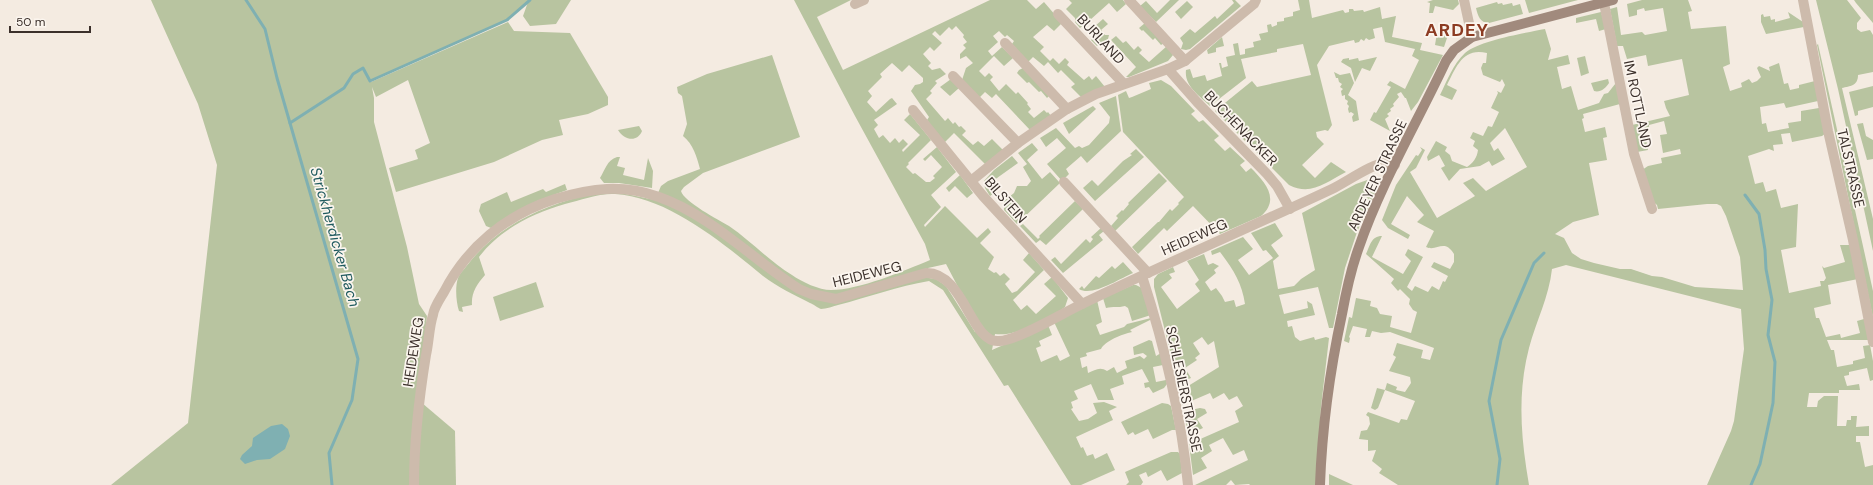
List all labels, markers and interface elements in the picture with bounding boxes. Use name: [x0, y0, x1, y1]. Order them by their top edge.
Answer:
scale bar: [10, 8, 90, 34]
street label: BURLAND: [1073, 10, 1129, 68]
text: 50 m: [16, 14, 45, 30]
district label: ARDEY: [1425, 18, 1489, 42]
street label: IM ROTTLAND: [1620, 59, 1656, 149]
street label: BUCHENACKER: [1201, 87, 1281, 169]
street label: ARDEYER STRASSE: [1343, 116, 1411, 234]
street label: TALSTRASSE: [1833, 127, 1869, 209]
water label: Strickherdicker Bach: [305, 165, 365, 309]
street label: BILSTEIN: [981, 173, 1031, 227]
street label: HEIDEWEG: [1158, 214, 1230, 260]
street label: HEIDEWEG: [831, 257, 903, 291]
street label: HEIDEWEG: [399, 316, 427, 388]
street label: SCHLESIERSTRASSE: [1162, 324, 1206, 454]

